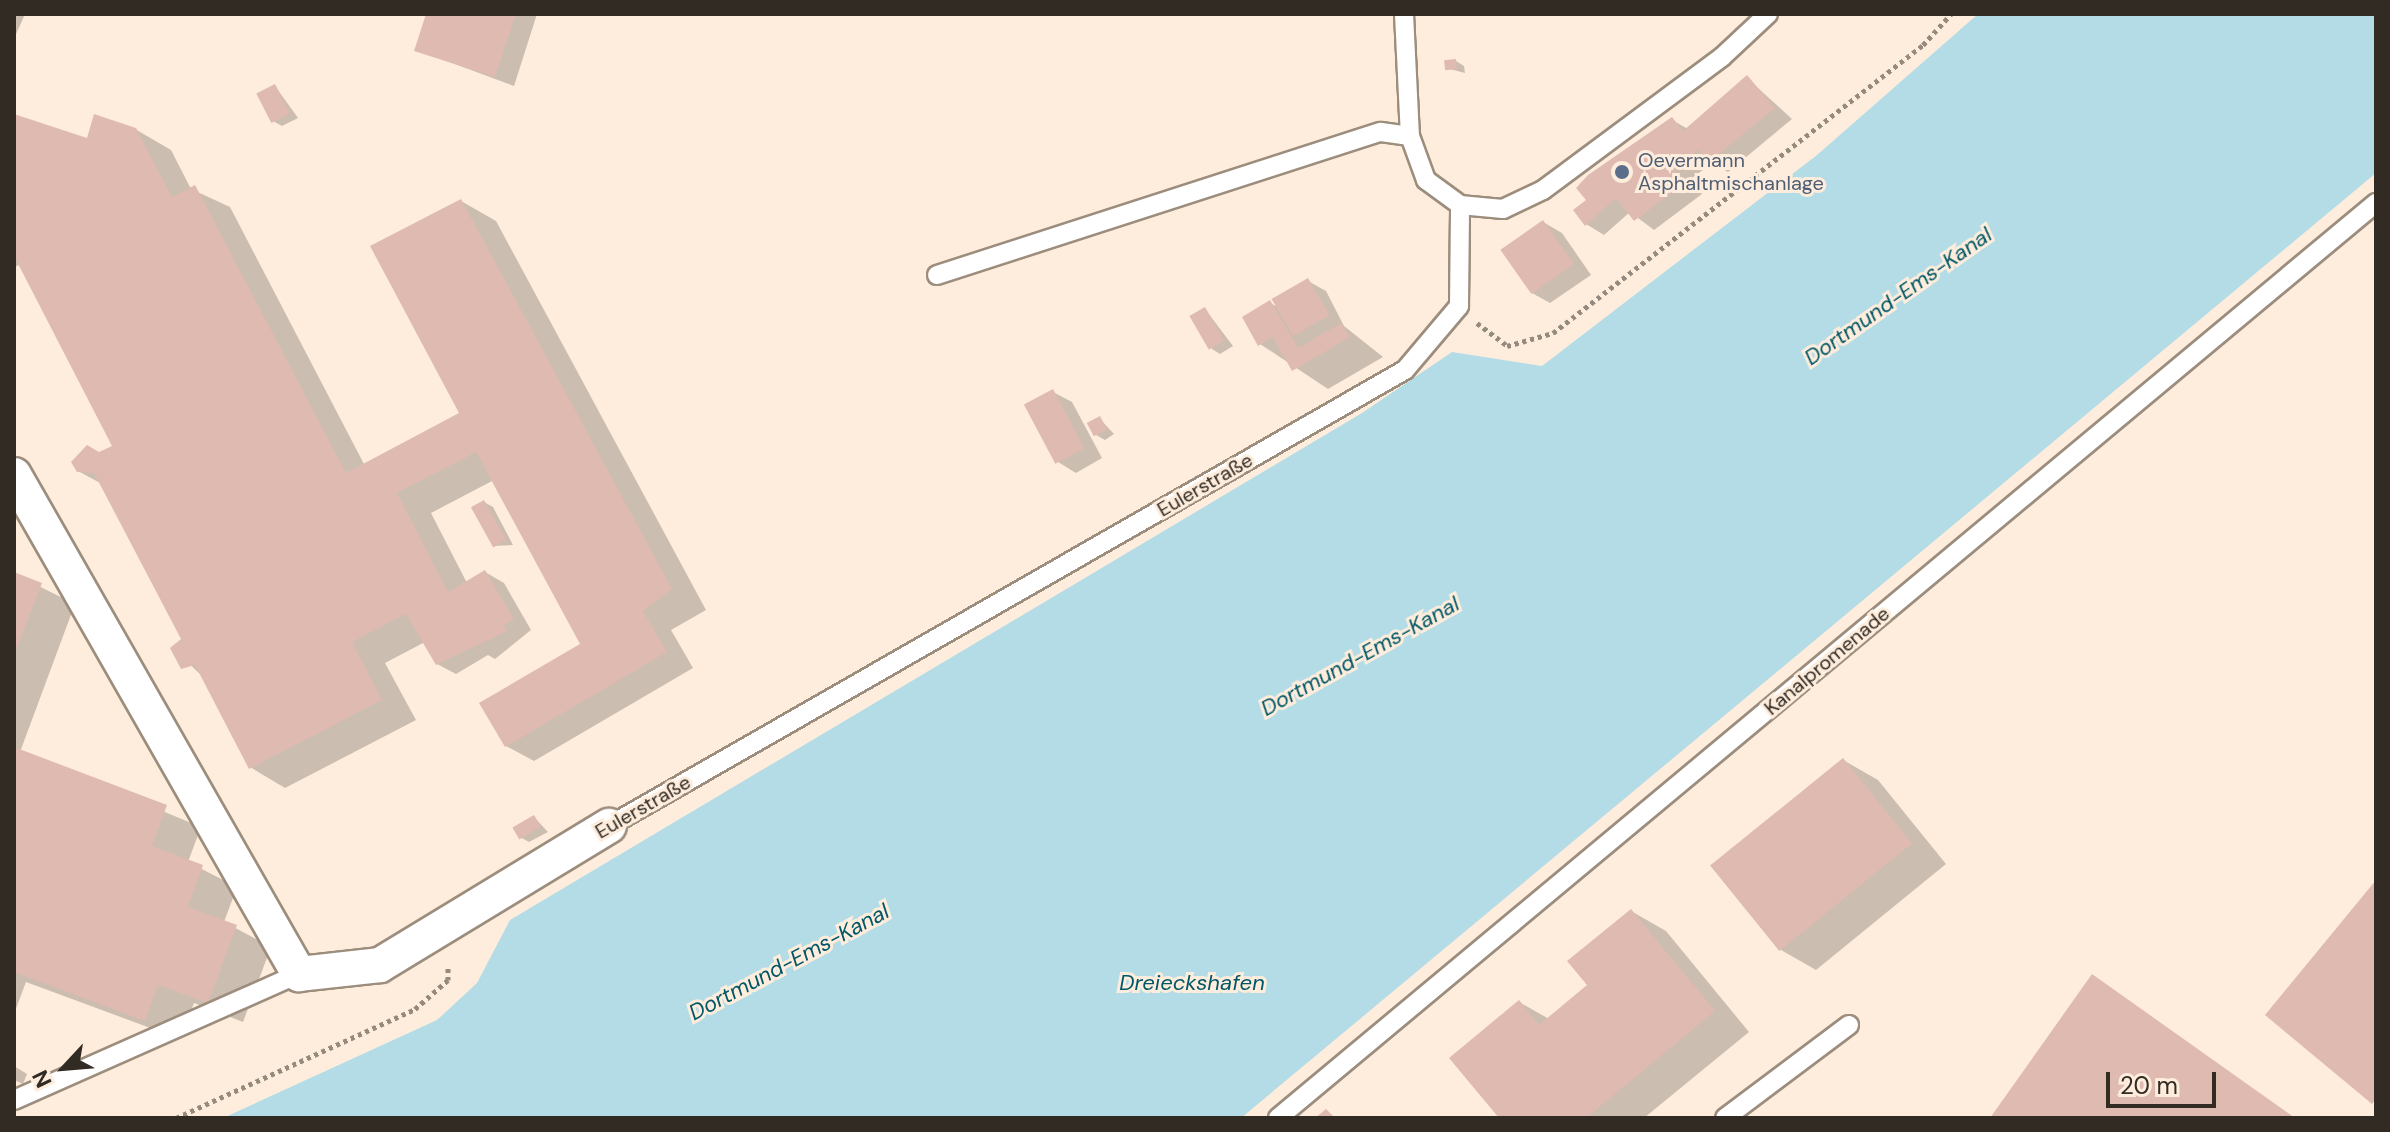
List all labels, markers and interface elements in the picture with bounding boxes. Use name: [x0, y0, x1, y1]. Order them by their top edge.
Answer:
place label: Oevermann Asphaltmischanlage: [1638, 148, 1824, 195]
marker: Oevermann Asphaltmischanlage: [1613, 163, 1631, 181]
water label: Dortmund-Ems-Kanal: [1799, 221, 1997, 371]
street label: Eulerstraße: [1153, 448, 1257, 522]
water label: Dortmund-Ems-Kanal: [1256, 590, 1464, 722]
street label: Kanalpromenade: [1760, 602, 1894, 720]
street label: Eulerstraße: [591, 770, 695, 844]
water label: Dortmund-Ems-Kanal: [684, 898, 894, 1026]
water label: Dreieckshafen: [1119, 970, 1265, 996]
north arrow: [24, 1028, 104, 1108]
scale bar: [2110, 1056, 2220, 1106]
text: N: [25, 1065, 59, 1092]
text: 20 m: [2120, 1070, 2178, 1101]

